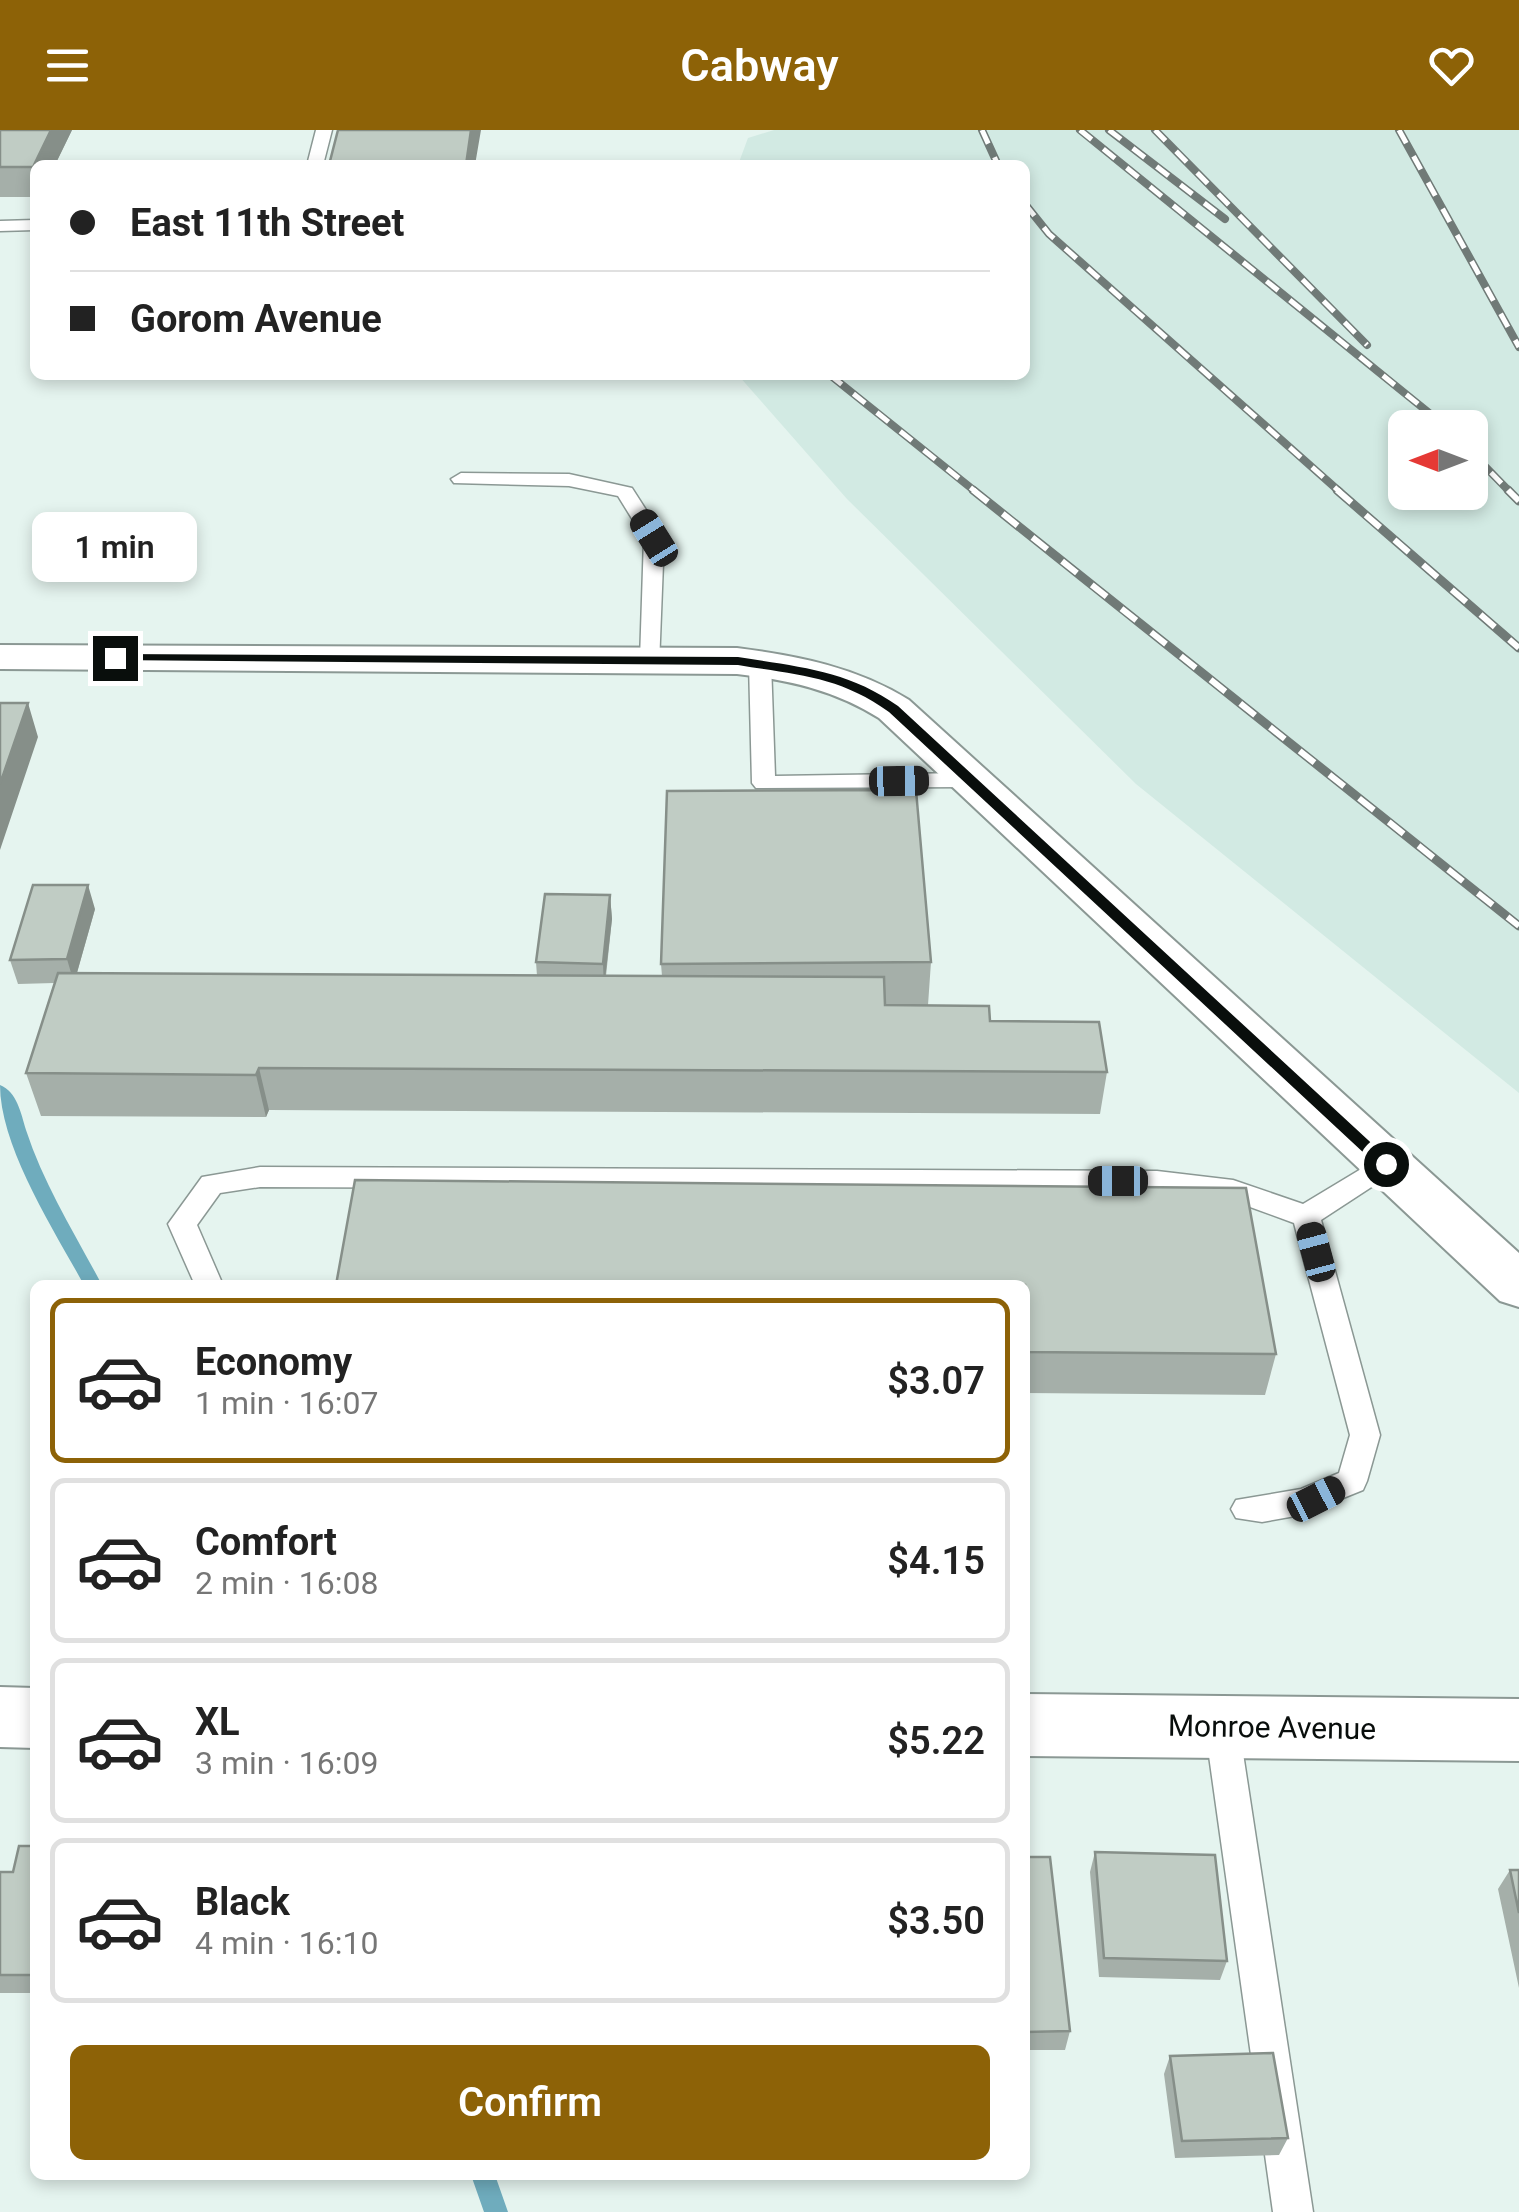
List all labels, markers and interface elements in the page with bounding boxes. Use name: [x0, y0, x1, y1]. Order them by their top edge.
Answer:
icon: menu: [40, 38, 95, 93]
icon: heart: [1424, 38, 1479, 93]
text: Cabway: [680, 39, 839, 92]
text: East 11th Street: [130, 201, 404, 245]
text: Gorom Avenue: [130, 297, 382, 341]
north arrow: [1388, 410, 1488, 510]
map controls: [1388, 410, 1488, 510]
car: [625, 505, 683, 571]
callout: 1 min: [32, 513, 198, 583]
text: 1 min: [74, 528, 155, 566]
route end: [93, 636, 138, 681]
car: [869, 765, 929, 797]
route start: [1364, 1142, 1409, 1187]
car: [1088, 1166, 1148, 1196]
car: [1294, 1219, 1338, 1285]
icon: car: [75, 1336, 165, 1426]
text: Economy: [195, 1340, 352, 1384]
text: $3.07: [887, 1359, 985, 1403]
text: 1 min · 16:07: [195, 1384, 378, 1422]
car: [1282, 1472, 1350, 1526]
icon: car: [75, 1516, 165, 1606]
text: Comfort: [195, 1520, 337, 1564]
text: $4.15: [887, 1539, 985, 1583]
text: 2 min · 16:08: [195, 1564, 378, 1602]
icon: car: [75, 1696, 165, 1786]
text: XL: [195, 1700, 240, 1744]
street label: Monroe Avenue: [1168, 1708, 1376, 1746]
text: $5.22: [887, 1719, 985, 1763]
text: 3 min · 16:09: [195, 1744, 378, 1782]
icon: car: [75, 1876, 165, 1966]
text: Black: [195, 1880, 290, 1924]
text: $3.50: [887, 1899, 985, 1943]
text: 4 min · 16:10: [195, 1924, 378, 1962]
button: Confirm: [70, 2045, 990, 2160]

